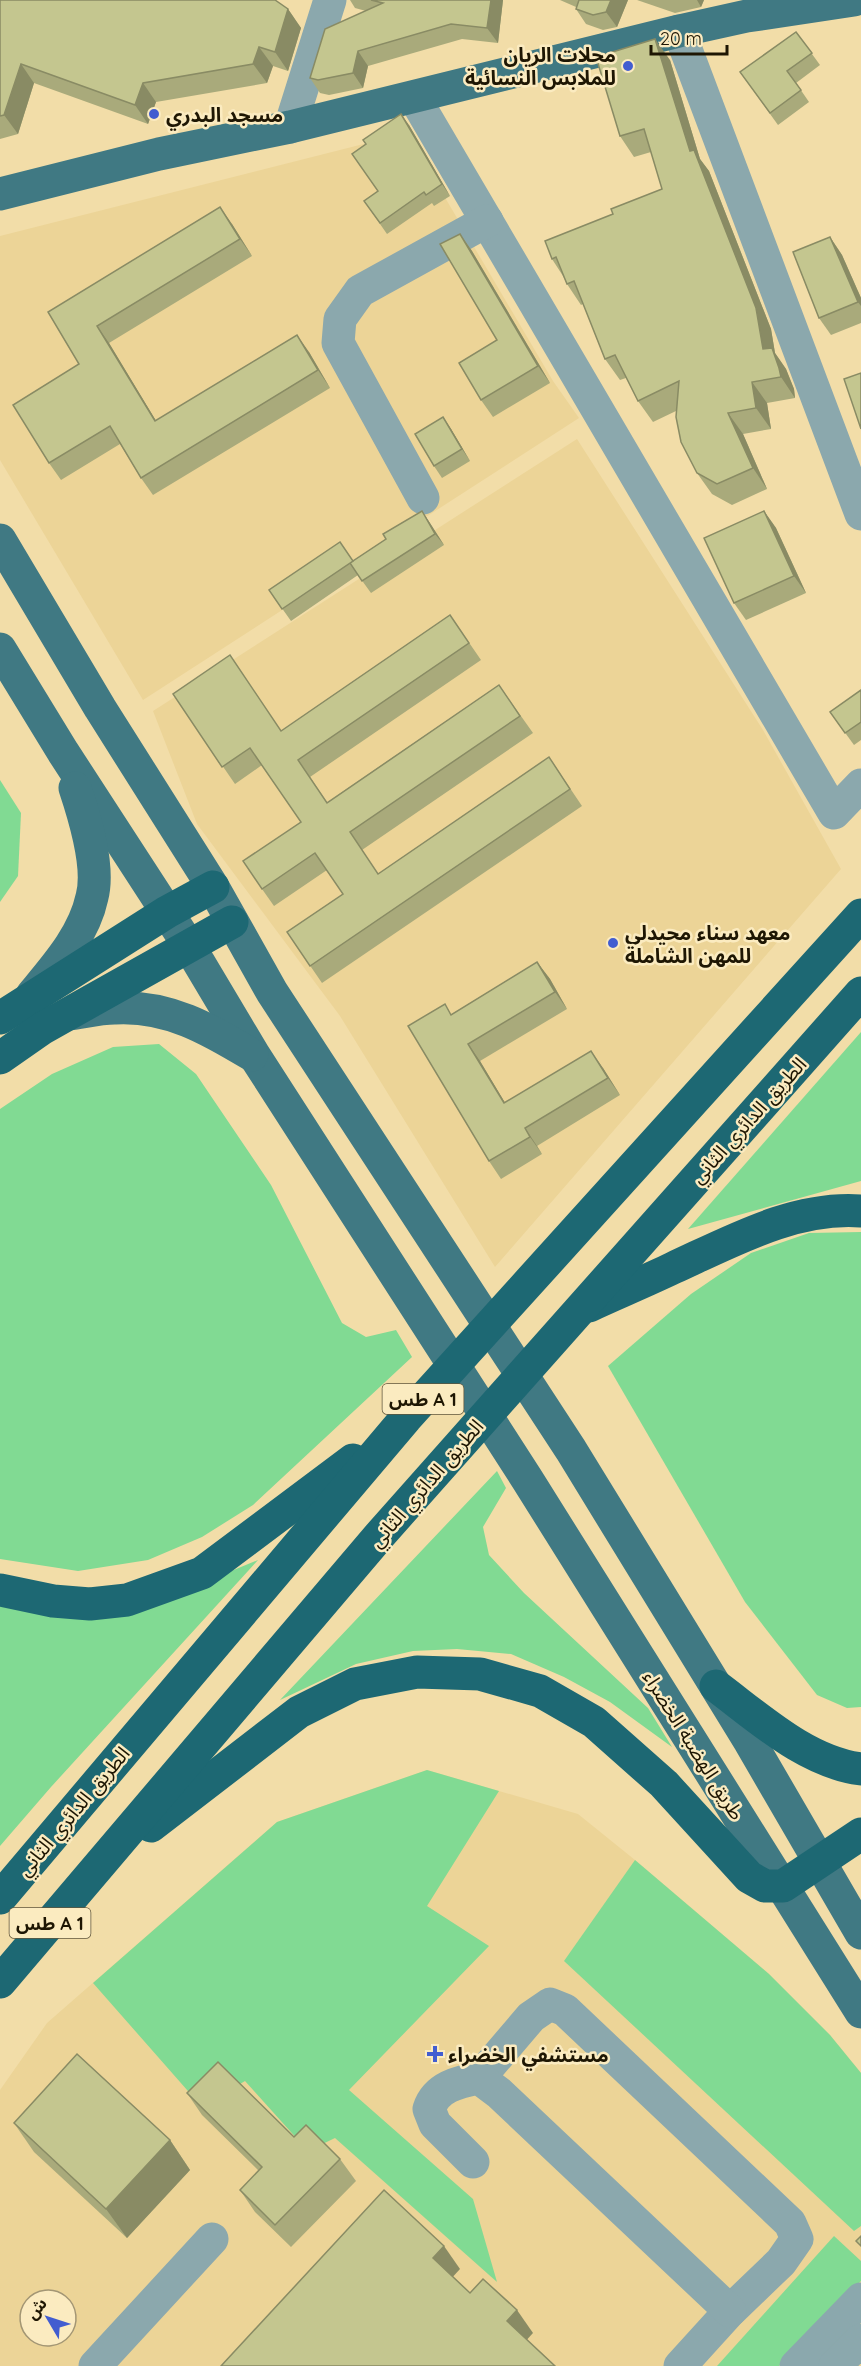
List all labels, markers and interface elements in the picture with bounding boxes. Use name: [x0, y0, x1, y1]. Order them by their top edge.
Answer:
scale bar: [651, 18, 728, 56]
text: 20 m: [660, 27, 702, 50]
place label: محلات الريان للملابس النسائية: [465, 42, 616, 90]
marker: محلات الريان للملابس النسائية: [621, 59, 635, 73]
place label: مسجد البدري: [166, 102, 283, 131]
marker: مسجد البدري: [147, 107, 161, 121]
place label: معهد سناء محيدلي للمهن الشاملة: [625, 920, 790, 968]
marker: معهد سناء محيدلي للمهن الشاملة: [606, 936, 620, 950]
street label: الطريق الدائري الثاني: [685, 1052, 814, 1191]
road number: طس A 1: [382, 1384, 464, 1414]
street label: الطريق الدائري الثاني: [364, 1414, 491, 1555]
street label: طريق الهضبة الخضراء: [637, 1666, 750, 1825]
street label: الطريق الدائري الثاني: [11, 1741, 137, 1883]
road number: طس A 1: [10, 1908, 90, 1938]
place label: مستشفي الخضراء: [448, 2042, 609, 2071]
marker: مستشفي الخضراء: [426, 2045, 444, 2063]
north arrow: [18, 2288, 78, 2348]
text: ش: [22, 2294, 51, 2323]

